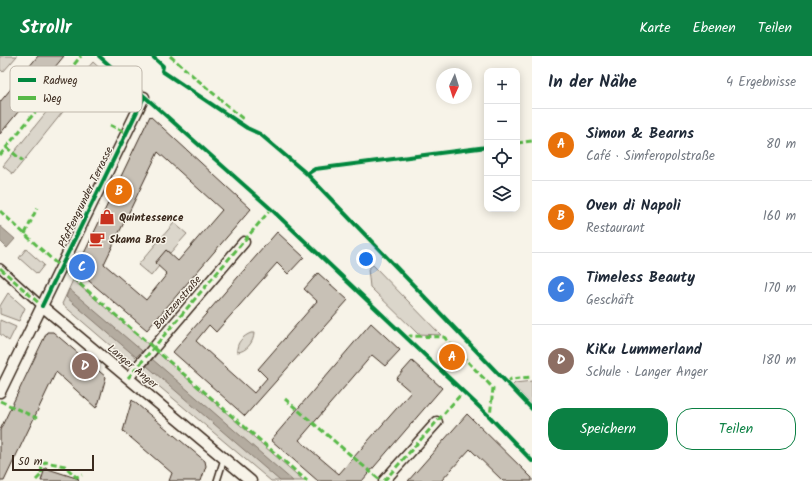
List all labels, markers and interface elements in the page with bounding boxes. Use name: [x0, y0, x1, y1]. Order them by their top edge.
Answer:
text: Strollr: [20, 13, 72, 43]
text: Karte: [639, 17, 671, 39]
text: Ebenen: [693, 17, 736, 39]
text: Teilen: [758, 17, 792, 39]
legend: [10, 66, 142, 112]
north arrow: [436, 68, 472, 104]
map controls: [484, 68, 520, 212]
button: +: [484, 68, 520, 104]
text: In der Nähe: [548, 69, 637, 96]
text: Radweg: [43, 72, 78, 90]
text: 4 Ergebnisse: [726, 72, 796, 93]
text: Weg: [43, 90, 62, 108]
button: −: [484, 104, 520, 140]
text: Simon & Bearns: [586, 122, 694, 146]
text: A: [557, 134, 565, 155]
text: 80 m: [766, 134, 796, 155]
button: locate: [484, 140, 520, 176]
street label: Pfaffengrunder Terrasse: [54, 144, 118, 251]
text: Café · Simferopolstraße: [586, 146, 715, 167]
pin: B: [106, 176, 132, 206]
button: layers: [484, 176, 520, 212]
text: Oven di Napoli: [586, 194, 681, 218]
text: B: [557, 206, 565, 227]
text: 160 m: [763, 206, 796, 227]
shop icon: Quintessence: [98, 208, 116, 226]
place label: Quintessence: [119, 209, 184, 227]
text: Restaurant: [586, 218, 645, 239]
cafe icon: Skama Bros: [88, 230, 106, 248]
place label: Skama Bros: [109, 231, 167, 249]
your location: [356, 249, 376, 269]
pin: C: [69, 252, 95, 282]
text: Timeless Beauty: [586, 266, 695, 290]
street label: Bautzenstraße: [149, 272, 206, 334]
text: C: [557, 278, 565, 299]
text: 170 m: [764, 278, 796, 299]
text: Geschäft: [586, 290, 634, 311]
text: KiKu Lummerland: [586, 338, 702, 362]
street label: Langer Anger: [103, 340, 163, 394]
pin: A: [439, 342, 465, 372]
text: D: [557, 350, 565, 371]
text: 180 m: [762, 350, 796, 371]
pin: D: [72, 351, 98, 381]
text: Schule · Langer Anger: [586, 362, 707, 383]
button: Speichern: [548, 408, 668, 450]
button: Teilen: [676, 408, 796, 450]
scale bar: [12, 453, 94, 472]
text: 50 m: [18, 453, 43, 471]

